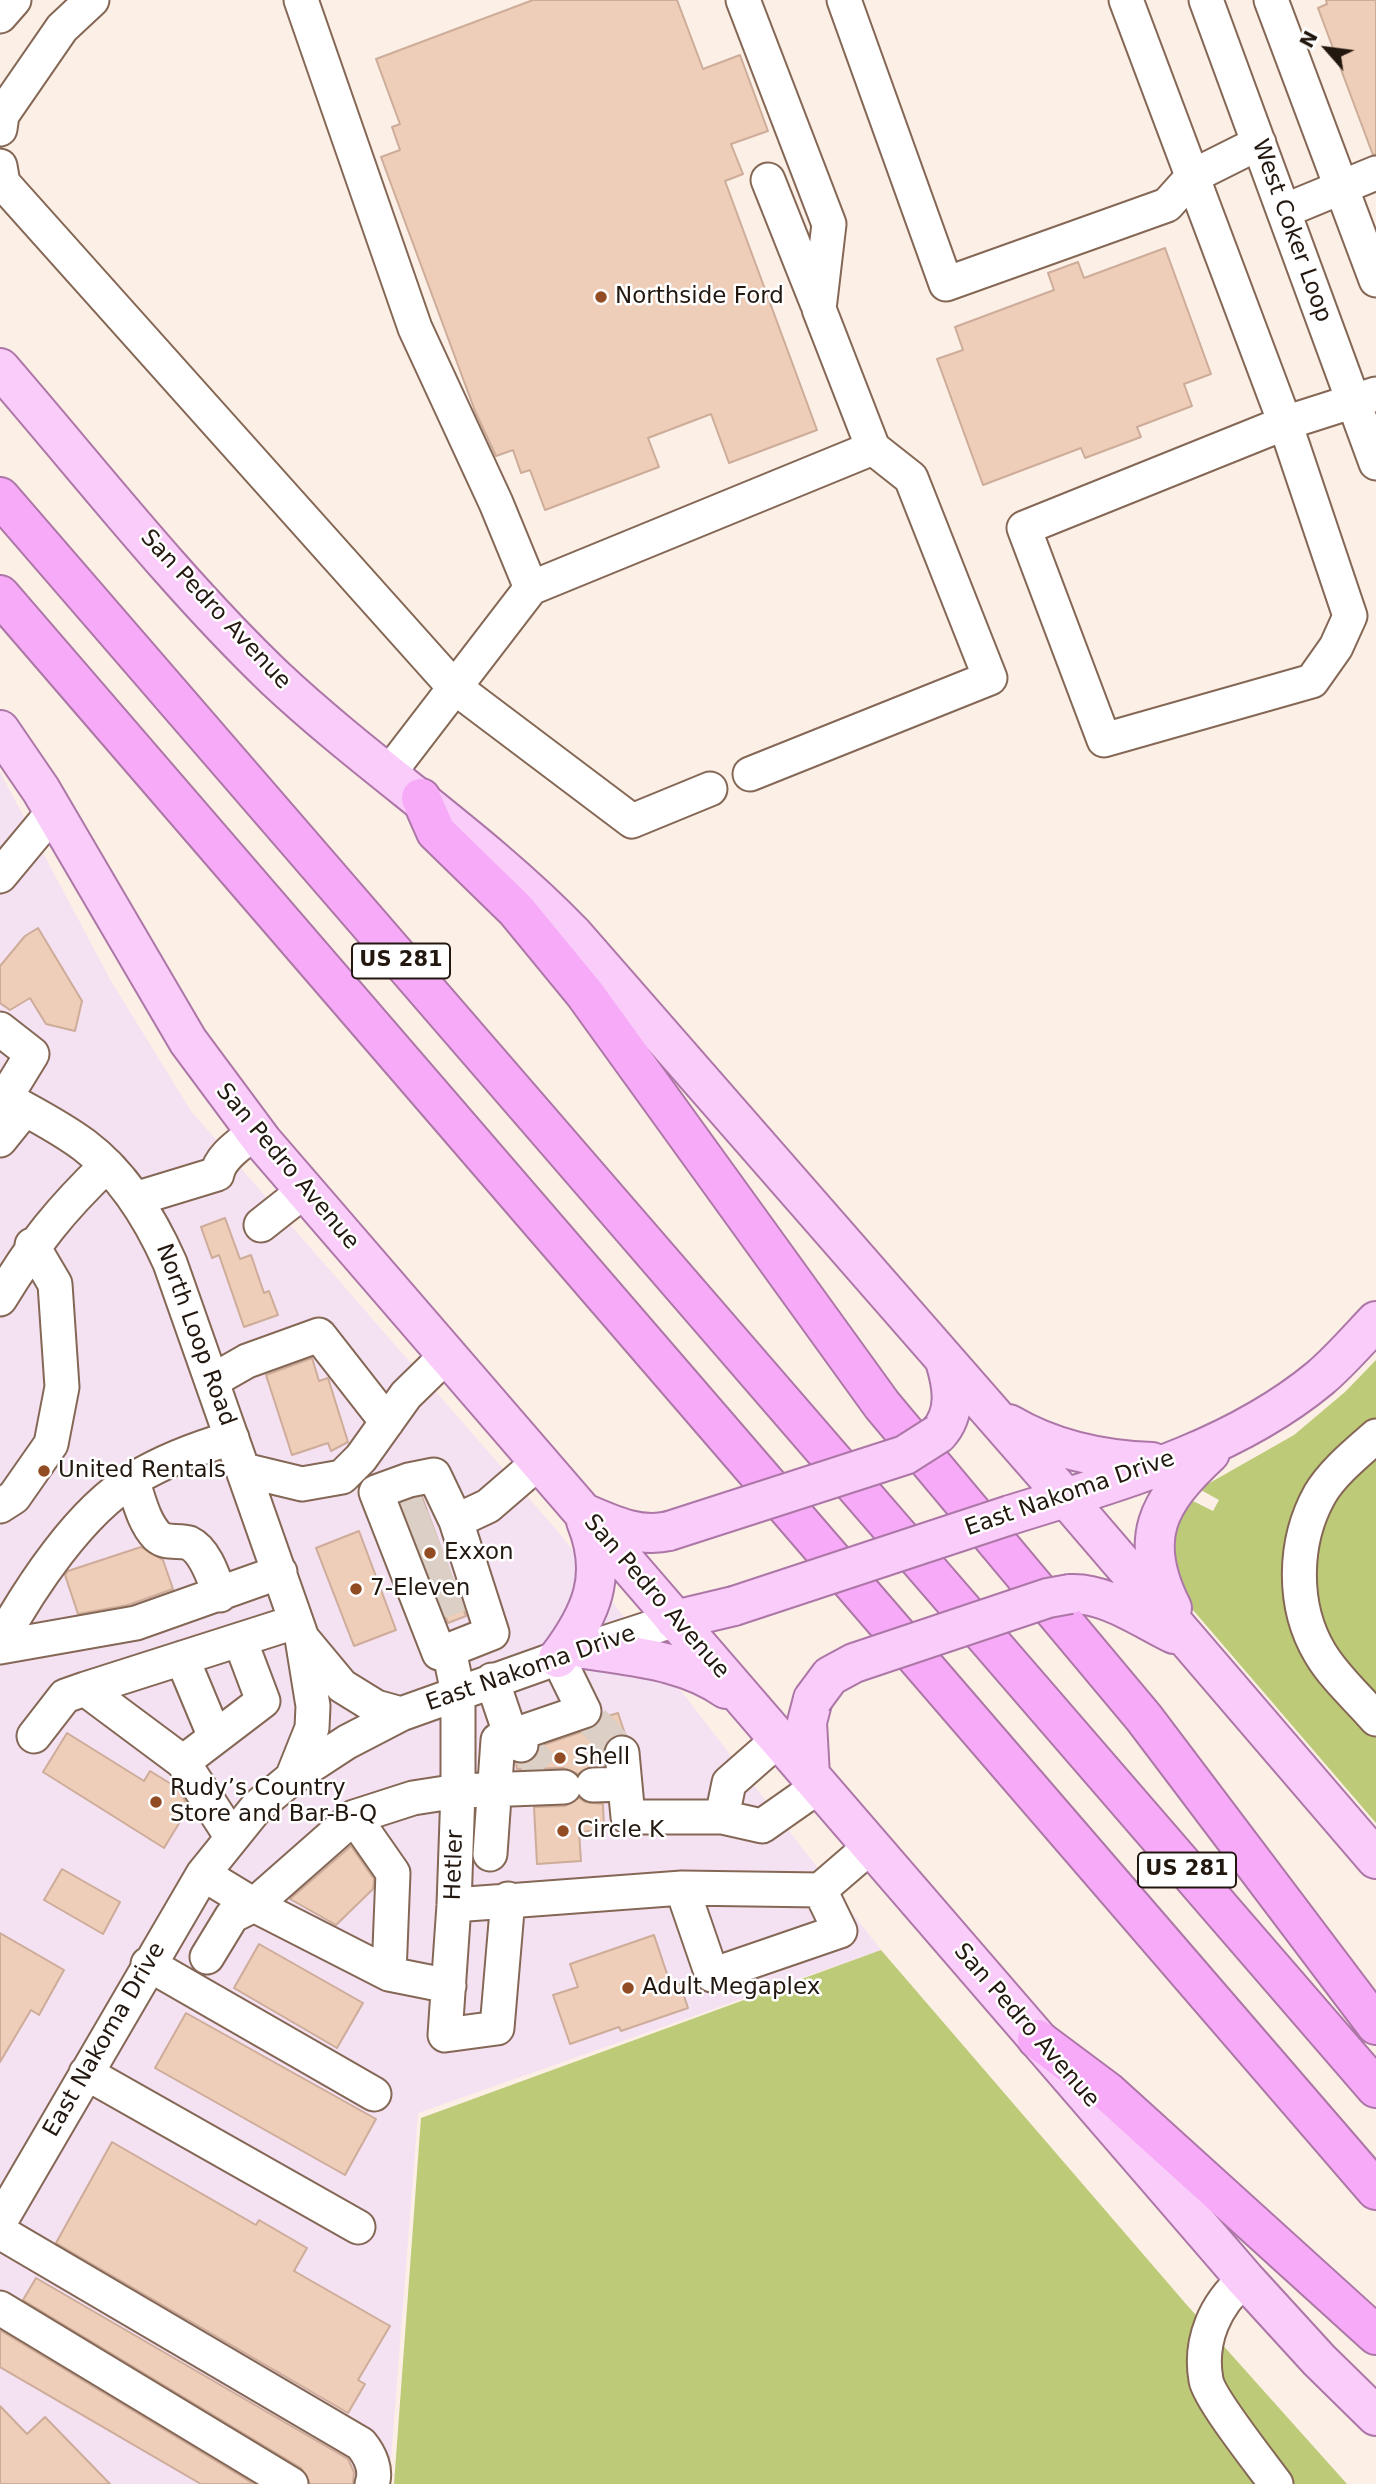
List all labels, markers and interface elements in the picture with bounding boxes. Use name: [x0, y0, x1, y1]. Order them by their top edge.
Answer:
north arrow: [1292, 14, 1362, 84]
text: N: [1295, 27, 1322, 51]
street label: West Coker Loop: [1245, 136, 1337, 326]
place label: Northside Ford: [615, 283, 784, 311]
marker: Northside Ford: [593, 289, 609, 305]
street label: San Pedro Avenue: [134, 524, 296, 696]
road number: US 281: [352, 944, 450, 978]
street label: San Pedro Avenue: [210, 1078, 364, 1256]
street label: North Loop Road: [149, 1240, 241, 1430]
street label: East Nakoma Drive: [962, 1445, 1178, 1543]
place label: United Rentals: [58, 1457, 226, 1485]
marker: United Rentals: [36, 1463, 52, 1479]
street label: San Pedro Avenue: [577, 1509, 735, 1685]
place label: Exxon: [444, 1539, 514, 1567]
marker: Exxon: [422, 1545, 438, 1561]
place label: 7-Eleven: [370, 1575, 470, 1603]
marker: 7-Eleven: [348, 1581, 364, 1597]
street label: East Nakoma Drive: [423, 1620, 639, 1718]
place label: Shell: [574, 1744, 630, 1772]
marker: Shell: [552, 1750, 568, 1766]
place label: Rudy’s Country Store and Bar-B-Q: [170, 1775, 377, 1829]
marker: Rudy’s Country Store and Bar-B-Q: [148, 1794, 164, 1810]
place label: Circle K: [577, 1817, 664, 1845]
marker: Circle K: [555, 1823, 571, 1839]
street label: Hetler: [440, 1829, 470, 1901]
road number: US 281: [1138, 1853, 1236, 1888]
street label: East Nakoma Drive: [38, 1938, 172, 2142]
street label: San Pedro Avenue: [947, 1938, 1105, 2114]
place label: Adult Megaplex: [642, 1974, 820, 2002]
marker: Adult Megaplex: [620, 1980, 636, 1996]

